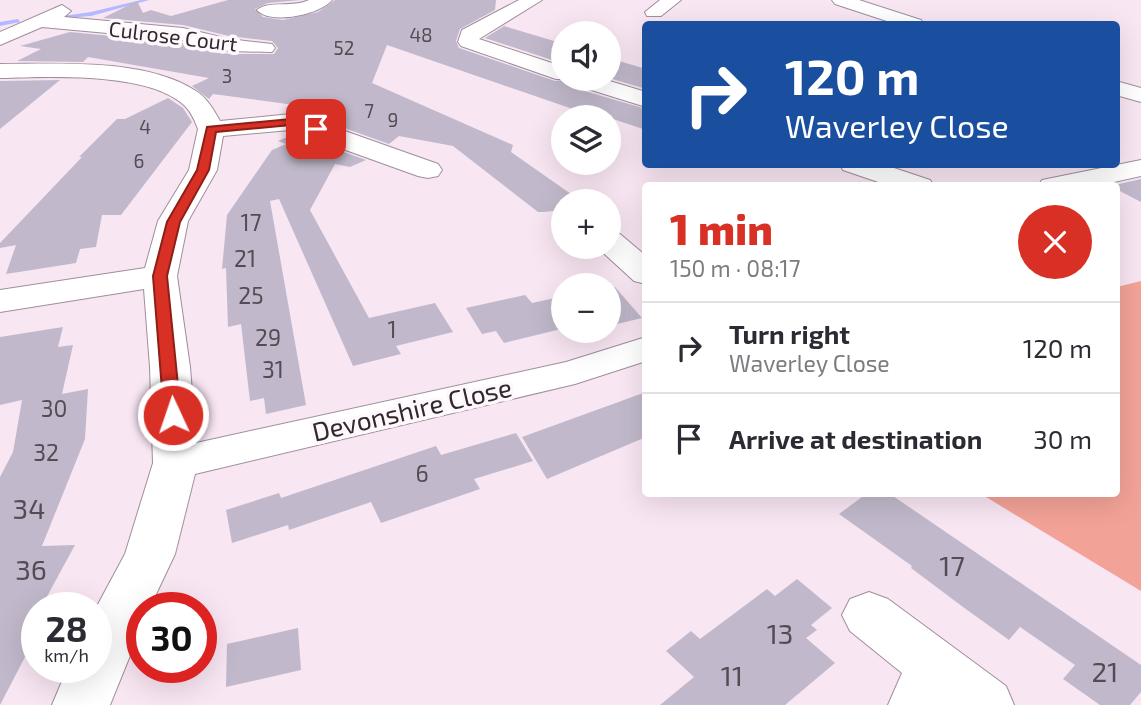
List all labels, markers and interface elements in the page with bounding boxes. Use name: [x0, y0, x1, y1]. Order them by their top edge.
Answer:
street label: Culrose Court: [108, 15, 239, 56]
map controls: [551, 21, 621, 343]
button: sound: [551, 21, 621, 91]
house number: 48: [409, 23, 433, 46]
house number: 52: [334, 36, 354, 59]
text: 120 m: [785, 46, 919, 105]
icon: right: [670, 49, 761, 140]
house number: 3: [222, 64, 232, 87]
pin: [286, 99, 346, 159]
house number: 7: [364, 99, 374, 122]
button: layers: [551, 105, 621, 175]
text: Waverley Close: [785, 106, 1009, 144]
house number: 9: [388, 108, 398, 131]
icon: arrive: [297, 110, 335, 148]
house number: 4: [139, 115, 151, 138]
house number: 6: [134, 149, 144, 172]
button: +: [551, 189, 621, 259]
text: 1 min: [670, 203, 773, 253]
button: close: [1018, 205, 1092, 279]
house number: 17: [241, 208, 262, 236]
house number: 21: [234, 244, 256, 272]
text: 150 m · 08:17: [670, 254, 801, 282]
button: −: [551, 273, 621, 343]
house number: 25: [238, 281, 264, 309]
house number: 1: [387, 315, 397, 343]
text: Turn right: [729, 318, 850, 349]
house number: 29: [255, 323, 281, 351]
icon: right: [670, 329, 708, 367]
text: 120 m: [1023, 332, 1092, 363]
text: Waverley Close: [729, 349, 890, 377]
house number: 31: [262, 355, 284, 383]
street label: Devonshire Close: [309, 371, 514, 447]
position arrow: [136, 378, 210, 452]
house number: 30: [41, 394, 67, 422]
icon: arrive: [670, 420, 708, 458]
text: Arrive at destination: [729, 423, 982, 454]
text: 30 m: [1033, 423, 1092, 454]
house number: 32: [33, 438, 59, 466]
house number: 6: [415, 459, 429, 487]
house number: 34: [13, 491, 45, 525]
house number: 17: [939, 548, 965, 582]
house number: 36: [15, 552, 47, 586]
speed limit sign: 30: [126, 592, 217, 683]
text: 28: [45, 607, 88, 649]
house number: 13: [767, 616, 793, 650]
text: km/h: [44, 644, 89, 666]
house number: 21: [1092, 654, 1118, 688]
house number: 11: [721, 658, 743, 692]

